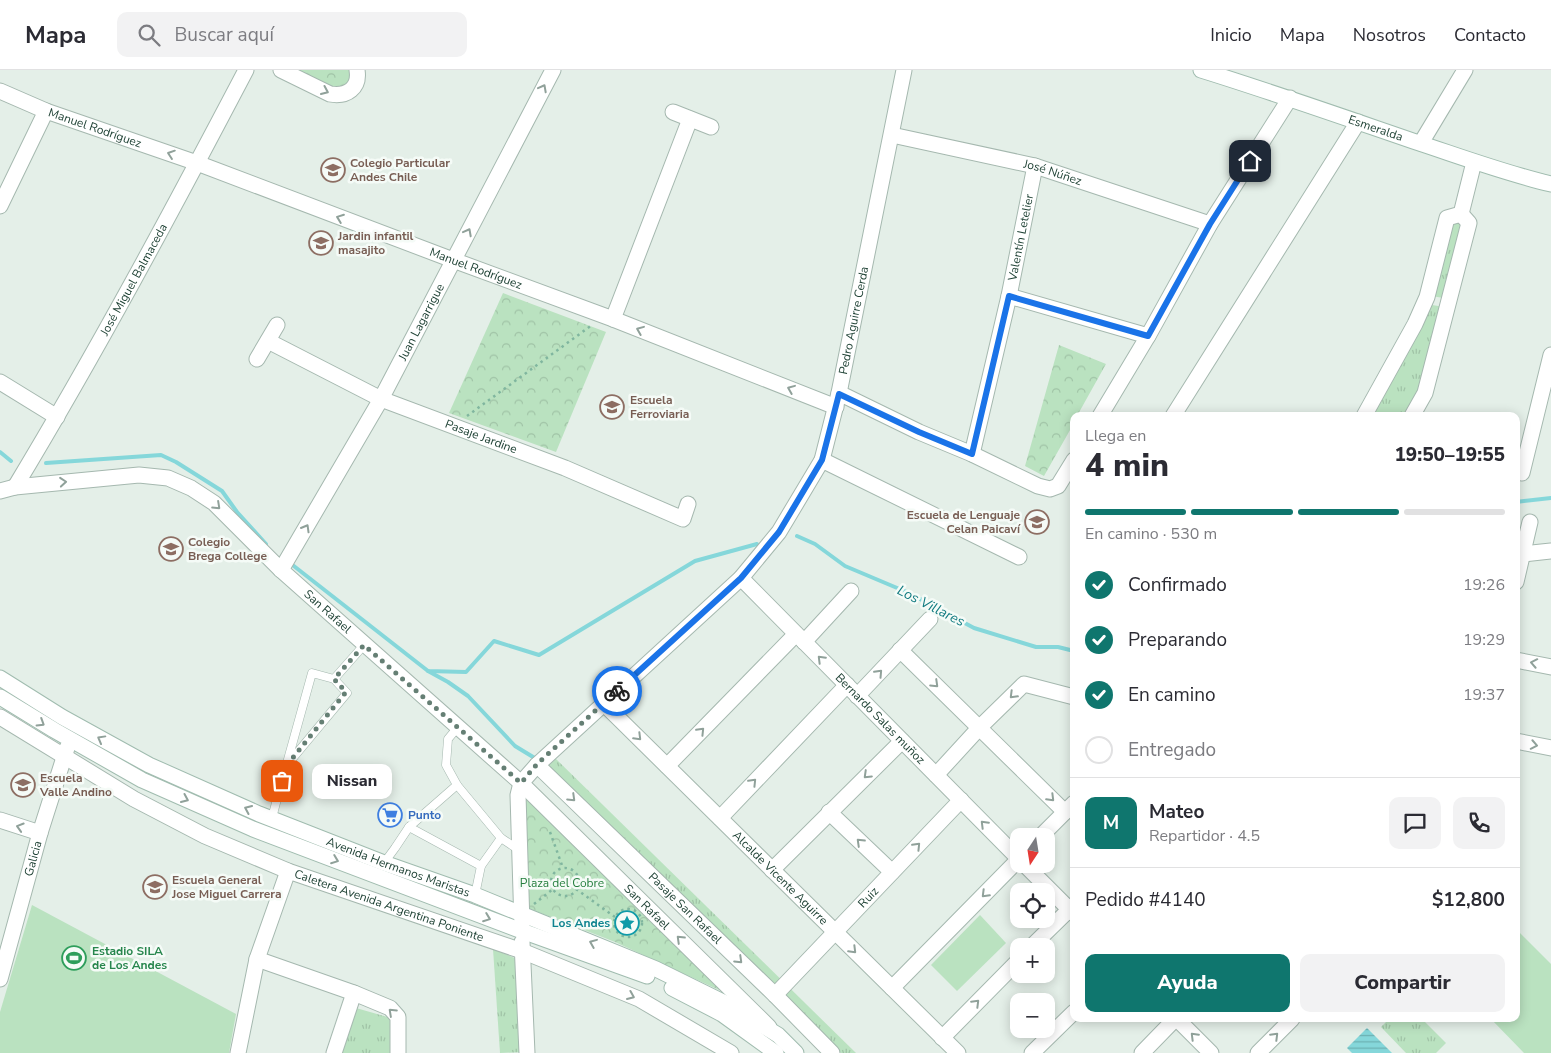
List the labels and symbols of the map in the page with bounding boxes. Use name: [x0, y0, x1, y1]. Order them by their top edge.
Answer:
one-way arrow: [537, 84, 547, 93]
one-way arrow: [320, 85, 329, 96]
street label: Manuel Rodríguez: [46, 104, 144, 151]
street label: Esmeralda: [1346, 111, 1405, 145]
pin: [1229, 140, 1271, 182]
one-way arrow: [168, 150, 176, 160]
place label: Colegio Particular Andes Chile: [350, 155, 450, 185]
street label: José Núñez: [1021, 156, 1084, 189]
school or university icon: Colegio Particular Andes Chile: [320, 157, 346, 183]
street label: Valentín Letelier: [1004, 192, 1037, 283]
one-way arrow: [336, 213, 345, 224]
street label: José Miguel Balmaceda: [96, 221, 171, 339]
place label: Jardin infantil masajito: [337, 228, 414, 258]
one-way arrow: [462, 228, 472, 237]
school or university icon: Jardin infantil masajito: [308, 230, 334, 256]
street label: Manuel Rodríguez: [427, 244, 525, 293]
street label: Pedro Aguirre Cerda: [835, 265, 872, 376]
street label: Juan Lagarrigue: [394, 281, 448, 364]
one-way arrow: [636, 325, 645, 336]
one-way arrow: [787, 385, 796, 396]
place label: Escuela Ferroviaria: [630, 392, 689, 422]
school or university icon: Escuela Ferroviaria: [599, 394, 625, 420]
street label: Pasaje Jardine: [443, 416, 519, 457]
one-way arrow: [59, 477, 67, 488]
one-way arrow: [211, 501, 220, 510]
place label: Escuela de Lenguaje Celan Paicaví: [907, 507, 1021, 537]
school or university icon: Escuela de Lenguaje Celan Paicaví: [1024, 509, 1050, 535]
one-way arrow: [299, 524, 309, 533]
place label: Colegio Brega College: [188, 534, 267, 564]
school or university icon: Colegio Brega College: [158, 536, 184, 562]
water label: Los Villares: [894, 581, 968, 631]
street label: San Rafael: [301, 586, 355, 637]
one-way arrow: [818, 656, 827, 665]
one-way arrow: [1529, 659, 1538, 669]
courier: [592, 666, 642, 716]
one-way arrow: [873, 669, 882, 678]
street label: Bernardo Salas muñoz: [832, 670, 929, 768]
one-way arrow: [929, 678, 938, 687]
one-way arrow: [1010, 689, 1019, 698]
one-way arrow: [36, 716, 45, 726]
one-way arrow: [695, 728, 704, 737]
one-way arrow: [632, 731, 641, 740]
one-way arrow: [98, 735, 107, 745]
one-way arrow: [1529, 739, 1538, 749]
pin: [261, 760, 303, 802]
callout: Nissan: [312, 764, 392, 798]
one-way arrow: [864, 769, 873, 778]
place label: Escuela Valle Andino: [39, 770, 112, 800]
school or university icon: Escuela Valle Andino: [10, 772, 36, 798]
one-way arrow: [747, 779, 756, 788]
one-way arrow: [180, 792, 189, 803]
one-way arrow: [1045, 792, 1054, 801]
one-way arrow: [567, 793, 576, 802]
supermarket icon: Punto: [377, 802, 403, 828]
one-way arrow: [244, 804, 253, 815]
place label: Punto: [408, 807, 441, 823]
one-way arrow: [981, 821, 990, 830]
one-way arrow: [16, 822, 25, 832]
street label: Alcalde Vicente Aguirre: [729, 827, 831, 928]
north arrow: [1010, 828, 1055, 872]
street label: Avenida Hermanos Maristas: [324, 833, 472, 901]
street label: Galicia: [21, 839, 46, 878]
one-way arrow: [857, 839, 866, 848]
one-way arrow: [911, 842, 920, 851]
one-way arrow: [331, 854, 339, 864]
street label: Caletera Avenida Argentina Poniente: [292, 866, 486, 945]
street label: Pasaje San Rafael: [645, 869, 726, 948]
place label: Escuela General Jose Miguel Carrera: [171, 872, 282, 902]
school or university icon: Escuela General Jose Miguel Carrera: [142, 874, 168, 900]
park label: Plaza del Cobre: [520, 875, 604, 891]
street label: San Rafael: [620, 881, 674, 933]
street label: Ruiz: [854, 883, 882, 911]
one-way arrow: [981, 888, 990, 897]
place icon: Los Andes: [614, 910, 640, 936]
one-way arrow: [482, 911, 491, 922]
place label: Los Andes: [552, 915, 610, 931]
one-way arrow: [677, 936, 686, 945]
one-way arrow: [589, 939, 598, 950]
place label: Estadio SILA de Los Andes: [92, 943, 167, 973]
one-way arrow: [847, 944, 856, 953]
sports icon: Estadio SILA de Los Andes: [61, 945, 87, 971]
one-way arrow: [734, 954, 743, 963]
one-way arrow: [627, 991, 635, 1001]
one-way arrow: [971, 1000, 980, 1009]
one-way arrow: [389, 1009, 398, 1018]
one-way arrow: [1191, 1033, 1200, 1042]
one-way arrow: [1269, 1033, 1278, 1042]

